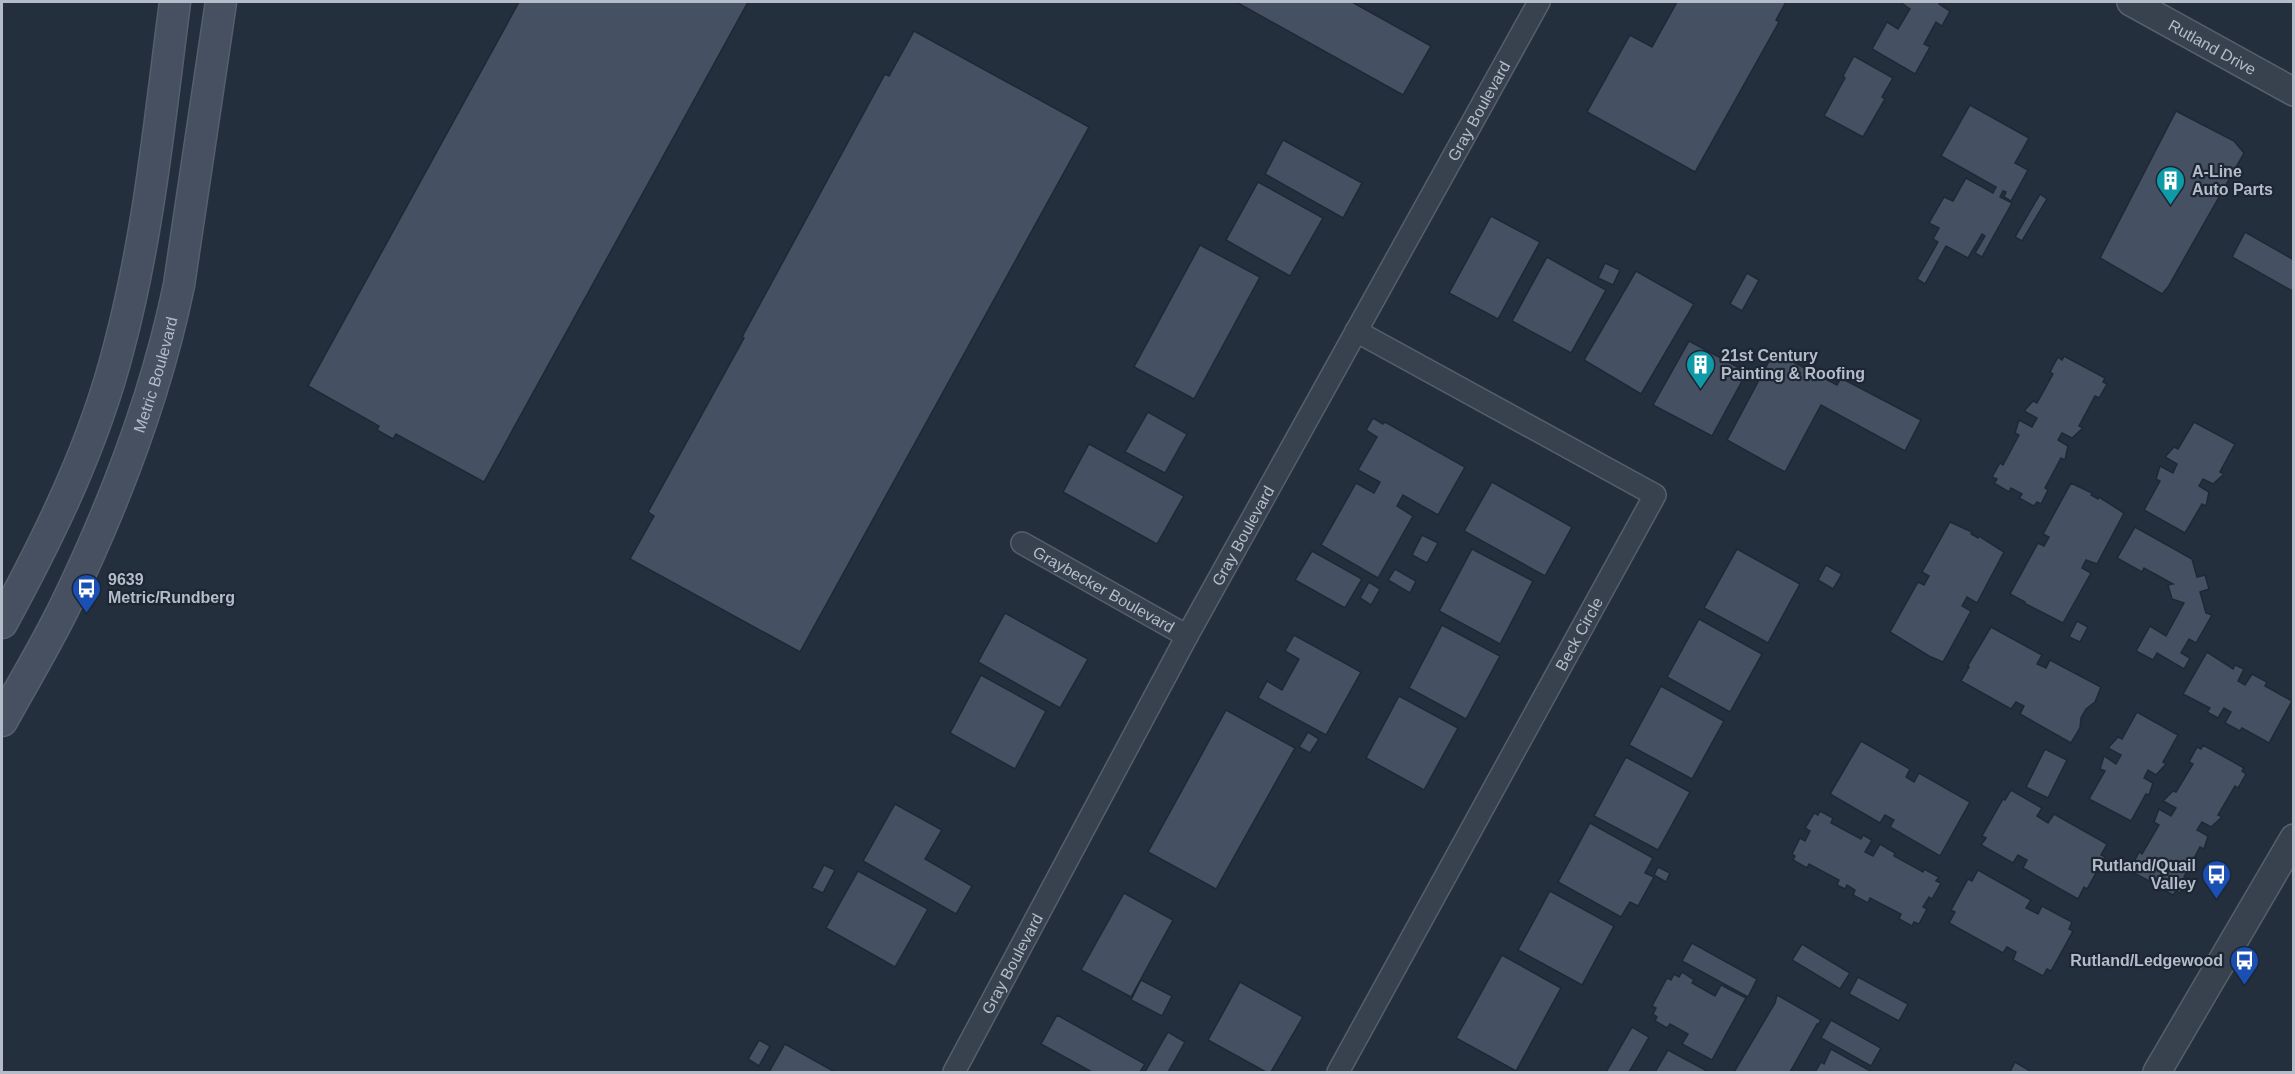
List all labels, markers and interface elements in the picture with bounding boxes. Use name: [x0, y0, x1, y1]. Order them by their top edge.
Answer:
street label: Rutland Drive: [2166, 16, 2259, 78]
street label: Gray Boulevard: [1444, 58, 1513, 164]
place label: A-Line Auto Parts: [2192, 163, 2273, 198]
building icon: A-Line Auto Parts: [2155, 164, 2187, 206]
street label: Metric Boulevard: [130, 315, 180, 435]
place label: 21st Century Painting & Roofing: [1721, 347, 1865, 382]
building icon: 21st Century Painting & Roofing: [1684, 348, 1716, 390]
street label: Gray Boulevard: [1208, 483, 1277, 589]
street label: Graybecker Boulevard: [1030, 543, 1177, 636]
place label: 9639 Metric/Rundberg: [108, 571, 235, 606]
bus stop icon: 9639 Metric/Rundberg: [71, 572, 103, 614]
street label: Beck Circle: [1552, 594, 1606, 673]
place label: Rutland/Quail Valley: [2092, 857, 2196, 892]
bus stop icon: Rutland/Quail Valley: [2201, 858, 2233, 900]
street label: Gray Boulevard: [978, 910, 1046, 1017]
bus stop icon: Rutland/Ledgewood: [2228, 944, 2260, 986]
place label: Rutland/Ledgewood: [2070, 952, 2223, 969]

